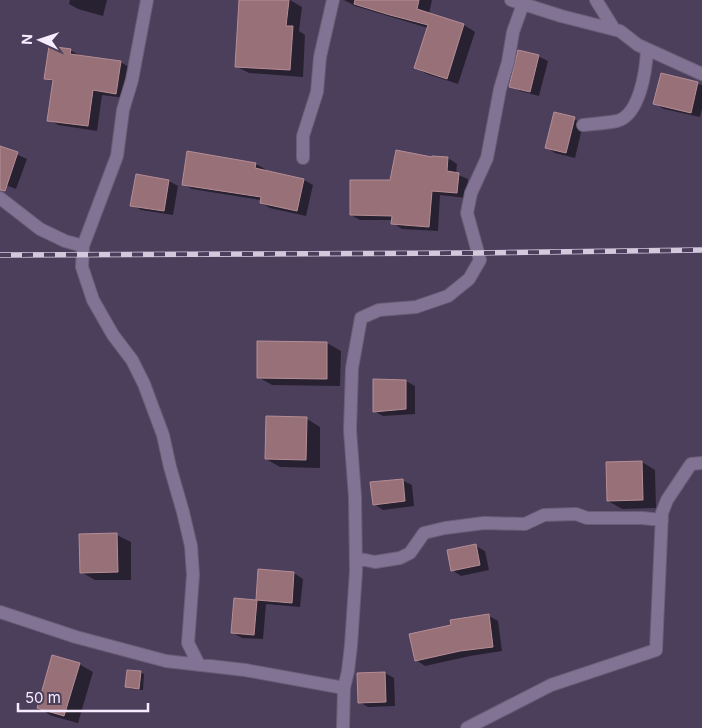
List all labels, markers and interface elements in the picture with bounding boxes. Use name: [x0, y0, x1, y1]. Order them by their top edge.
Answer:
north arrow: [15, 15, 65, 65]
text: N: [18, 34, 35, 45]
scale bar: [18, 680, 148, 712]
text: 50 m: [25, 688, 61, 707]

